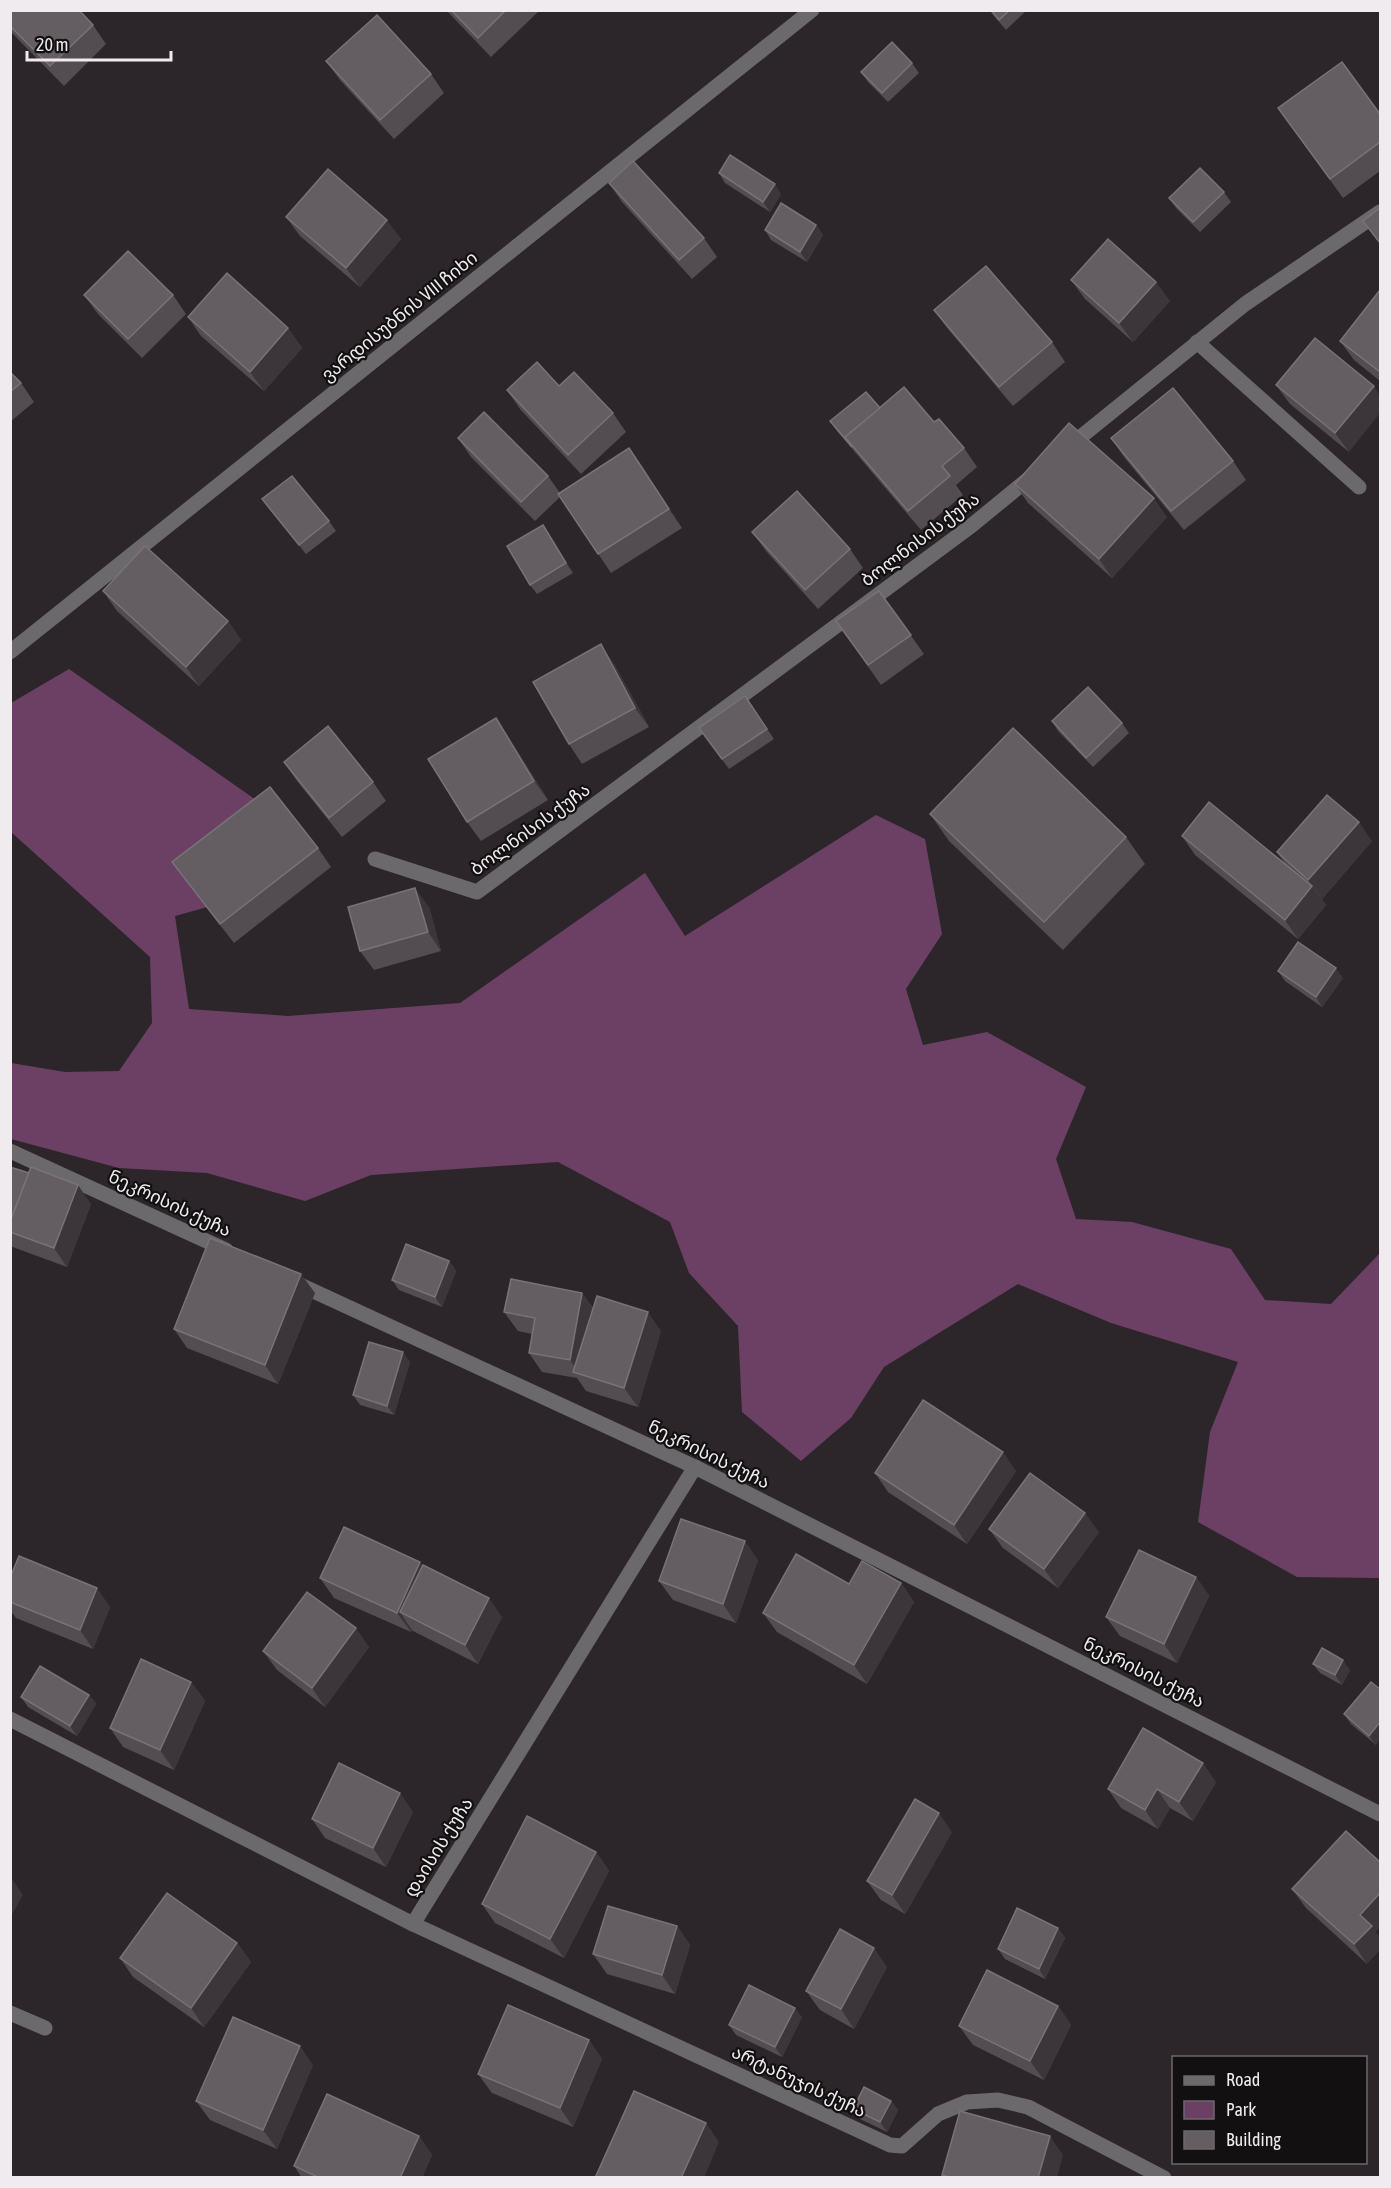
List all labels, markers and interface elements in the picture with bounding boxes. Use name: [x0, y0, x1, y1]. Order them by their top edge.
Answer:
scale bar: [27, 24, 171, 62]
text: 20 m: [36, 34, 68, 55]
street label: ვარდისუბნის VIII ჩიხი: [317, 247, 482, 386]
street label: ბოლნისის ქუჩა: [857, 488, 984, 591]
street label: ბოლნისის ქუჩა: [466, 779, 595, 880]
street label: ნეკრისის ქუჩა: [105, 1165, 235, 1242]
street label: ნეკრისის ქუჩა: [644, 1415, 773, 1493]
street label: ნეკრისის ქუჩა: [1080, 1632, 1208, 1712]
street label: დაისის ქუჩა: [399, 1794, 478, 1901]
street label: არტანუჯის ქუჩა: [728, 2041, 869, 2122]
legend: [1172, 2056, 1367, 2164]
text: Road: [1226, 2069, 1260, 2090]
text: Park: [1226, 2099, 1256, 2120]
text: Building: [1226, 2129, 1281, 2150]

